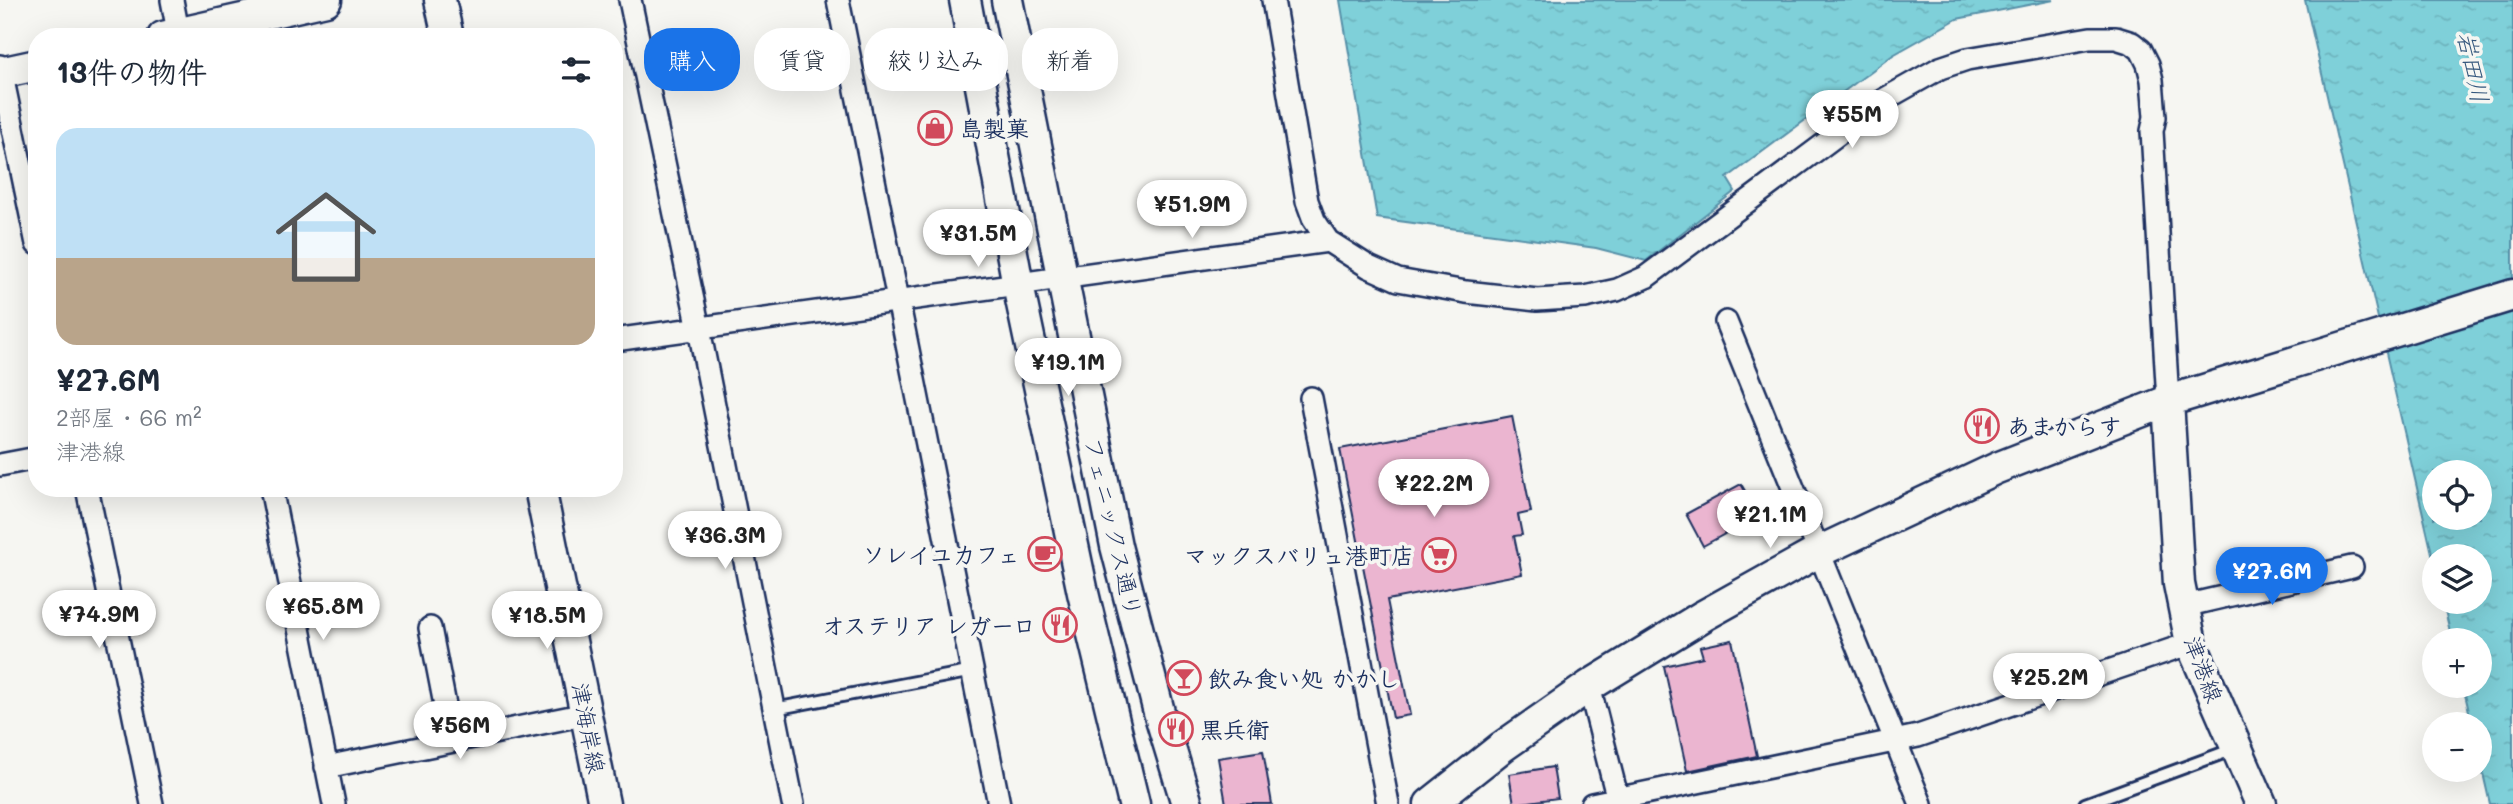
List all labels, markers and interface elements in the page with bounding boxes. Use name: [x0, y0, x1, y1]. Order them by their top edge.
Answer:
chip: 購入: [644, 28, 740, 91]
chip: 賃貸: [754, 28, 850, 91]
chip: 絞り込み: [864, 28, 1008, 91]
chip: 新着: [1022, 28, 1118, 91]
water label: 岩田川: [2451, 29, 2497, 105]
text: 13件の物件: [56, 51, 207, 91]
icon: filters: [557, 51, 595, 89]
pin: ¥55M: [1811, 90, 1893, 150]
text: ¥55M: [1822, 98, 1882, 128]
shop icon: 島製菓: [916, 109, 954, 147]
place label: 島製菓: [960, 113, 1029, 143]
icon: home: [263, 174, 389, 300]
pin: ¥51.9M: [1135, 180, 1249, 240]
text: ¥51.9M: [1153, 188, 1231, 218]
pin: ¥31.5M: [921, 210, 1035, 269]
text: ¥31.5M: [939, 217, 1017, 247]
pin: ¥19.1M: [1011, 338, 1125, 398]
text: ¥19.1M: [1031, 346, 1105, 376]
text: ¥27.6M: [56, 359, 161, 399]
text: 2部屋 · 66 m²: [56, 402, 202, 432]
restaurant icon: あまからす: [1963, 407, 2001, 445]
place label: あまからす: [2007, 411, 2122, 441]
street label: フェニックス通り: [1079, 434, 1149, 620]
text: 津港線: [56, 436, 125, 466]
pin: ¥22.2M: [1377, 460, 1491, 519]
map controls: [2422, 460, 2492, 782]
button: locate: [2422, 460, 2492, 530]
text: ¥22.2M: [1394, 467, 1474, 497]
pin: ¥21.1M: [1713, 490, 1827, 550]
text: ¥21.1M: [1733, 498, 1807, 528]
pin: ¥36.3M: [668, 512, 782, 571]
text: ¥36.3M: [684, 519, 766, 549]
cafe icon: ソレイユカフェ: [1026, 535, 1064, 573]
supermarket icon: マックスバリュ港町店: [1420, 536, 1458, 574]
place label: ソレイユカフェ: [862, 539, 1020, 569]
place label: マックスバリュ港町店: [1184, 540, 1414, 570]
button: layers: [2422, 544, 2492, 614]
pin: ¥27.6M: [2215, 548, 2329, 607]
text: ¥27.6M: [2232, 555, 2312, 585]
pin: ¥65.8M: [266, 582, 380, 642]
pin: ¥74.9M: [42, 590, 156, 650]
text: ¥65.8M: [282, 590, 364, 620]
pin: ¥18.5M: [490, 592, 604, 651]
text: ¥74.9M: [58, 598, 140, 628]
text: ¥18.5M: [508, 599, 586, 629]
restaurant icon: オステリア レガーロ: [1041, 606, 1079, 644]
place label: オステリア レガーロ: [822, 610, 1036, 640]
button: +: [2422, 628, 2492, 698]
street label: 津港線: [2178, 631, 2230, 707]
pin: ¥25.2M: [1992, 654, 2106, 713]
bar icon: 飲み食い処 かかし: [1165, 659, 1203, 697]
text: ¥25.2M: [2009, 661, 2089, 691]
place label: 飲み食い処 かかし: [1208, 663, 1400, 693]
street label: 津海岸線: [565, 680, 613, 776]
pin: ¥56M: [419, 702, 501, 761]
text: ¥56M: [429, 709, 491, 739]
restaurant icon: 黒兵衛: [1157, 710, 1195, 748]
button: −: [2422, 712, 2492, 782]
place label: 黒兵衛: [1200, 714, 1269, 744]

